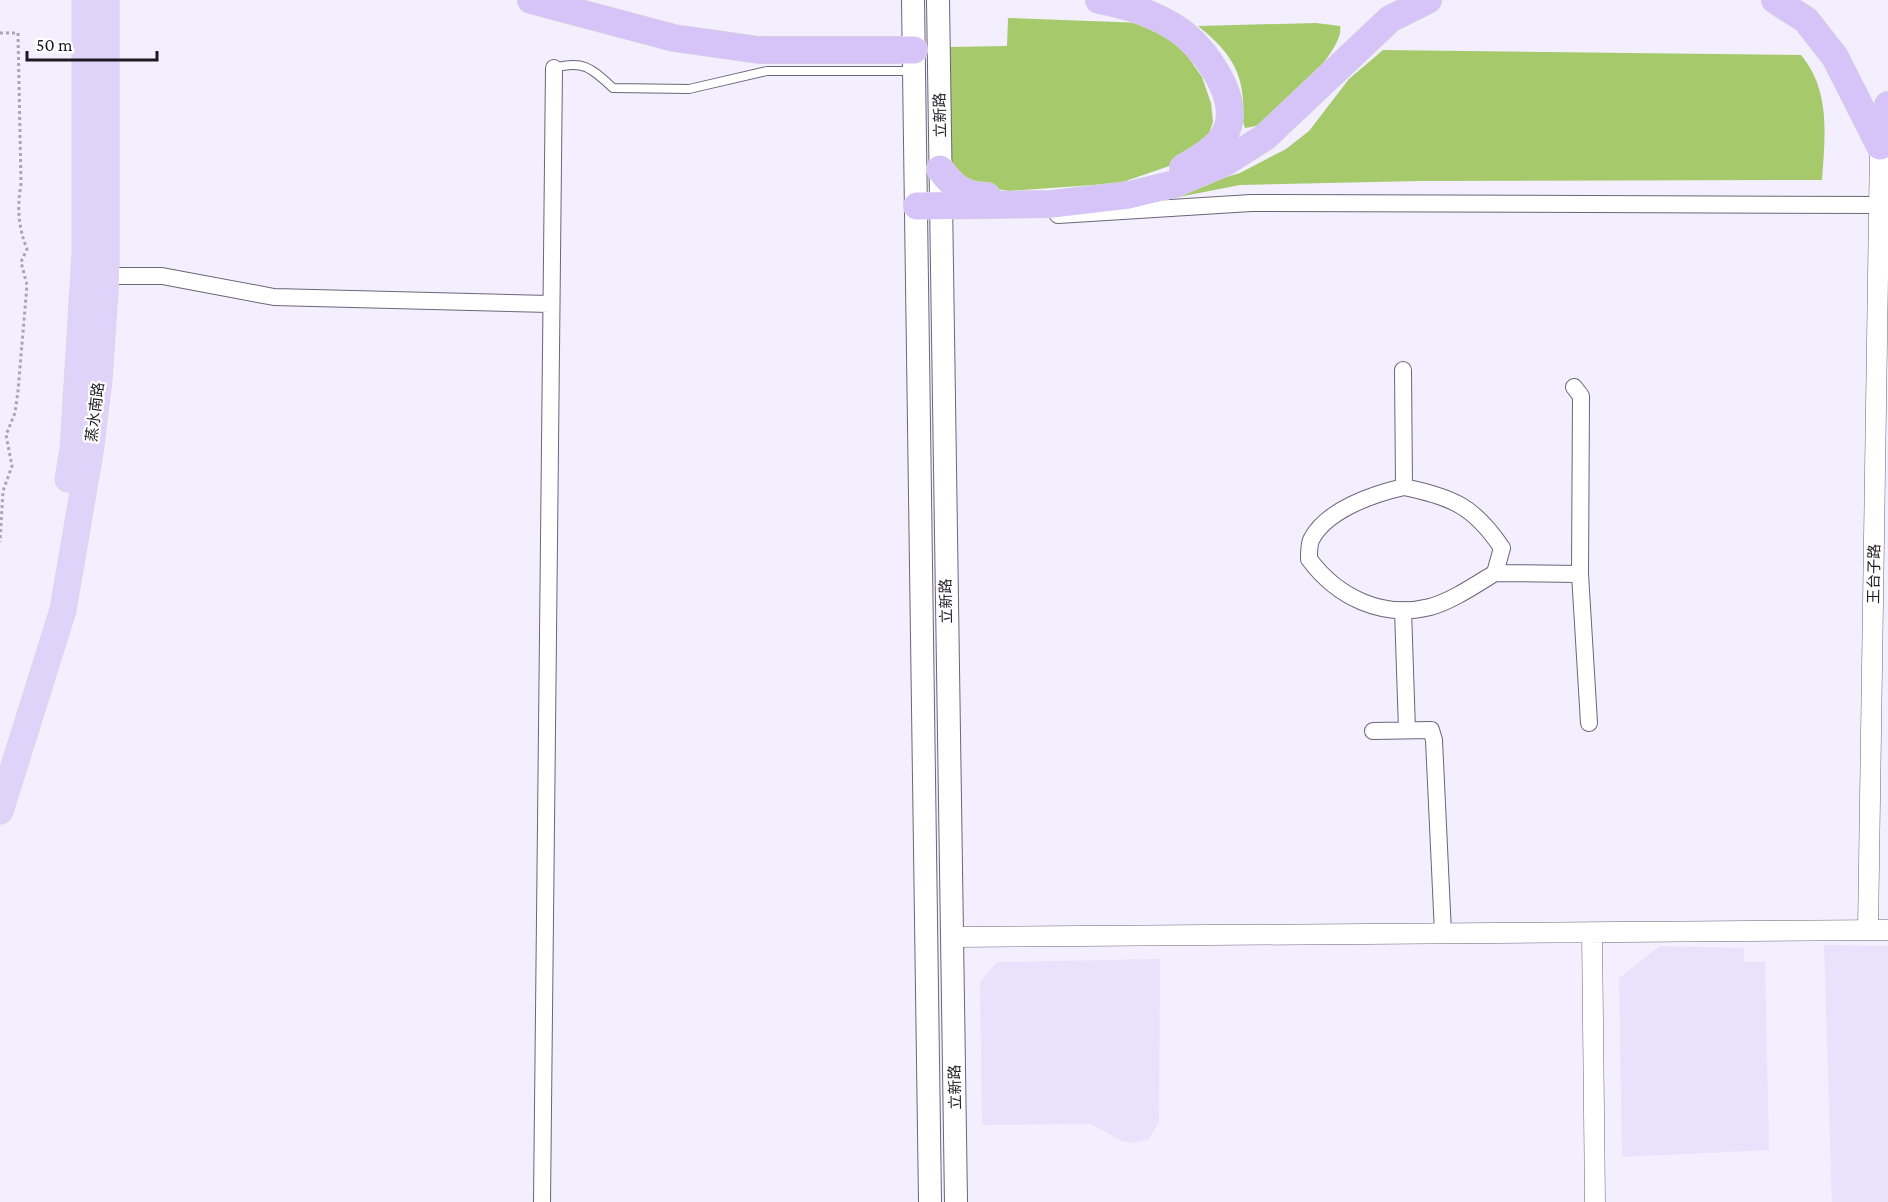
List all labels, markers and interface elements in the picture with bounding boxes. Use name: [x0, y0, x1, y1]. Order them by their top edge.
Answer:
scale bar: [27, 24, 158, 62]
text: 50 m: [36, 35, 73, 55]
street label: 立新路: [932, 92, 948, 138]
street label: 蒸水南路: [83, 381, 107, 443]
street label: 王台子路: [1865, 544, 1883, 604]
street label: 立新路: [938, 578, 954, 624]
street label: 立新路: [947, 1064, 963, 1110]

